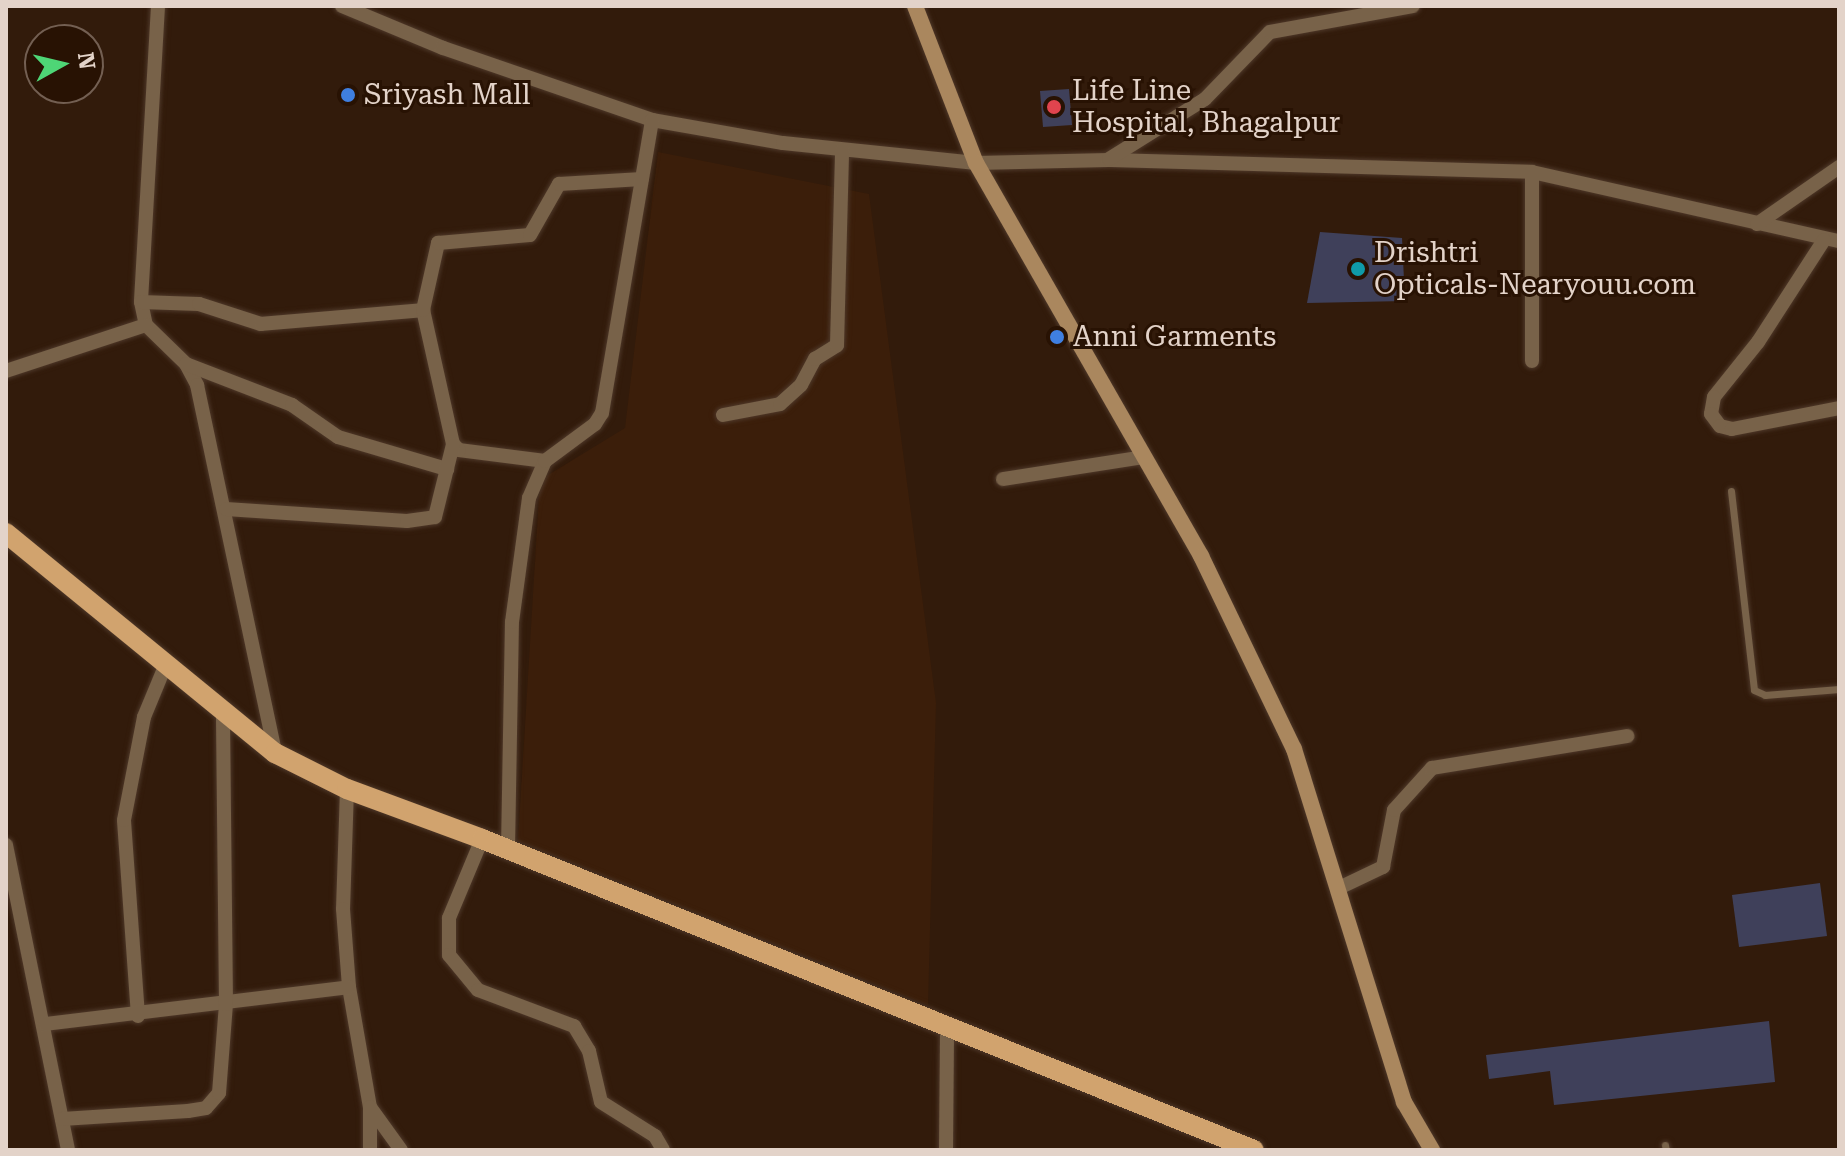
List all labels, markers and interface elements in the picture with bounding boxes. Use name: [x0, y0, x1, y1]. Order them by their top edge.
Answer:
north arrow: [24, 24, 104, 104]
text: N: [73, 51, 100, 71]
place label: Life Line Hospital, Bhagalpur: [1072, 74, 1340, 140]
place label: Sriyash Mall: [364, 78, 530, 112]
marker: Sriyash Mall: [339, 86, 357, 104]
marker: Life Line Hospital, Bhagalpur: [1043, 96, 1065, 118]
place label: Drishtri Opticals-Nearyouu.com: [1374, 236, 1696, 302]
marker: Drishtri Opticals-Nearyouu.com: [1349, 260, 1367, 278]
place label: Anni Garments: [1073, 320, 1276, 354]
marker: Anni Garments: [1048, 328, 1066, 346]

